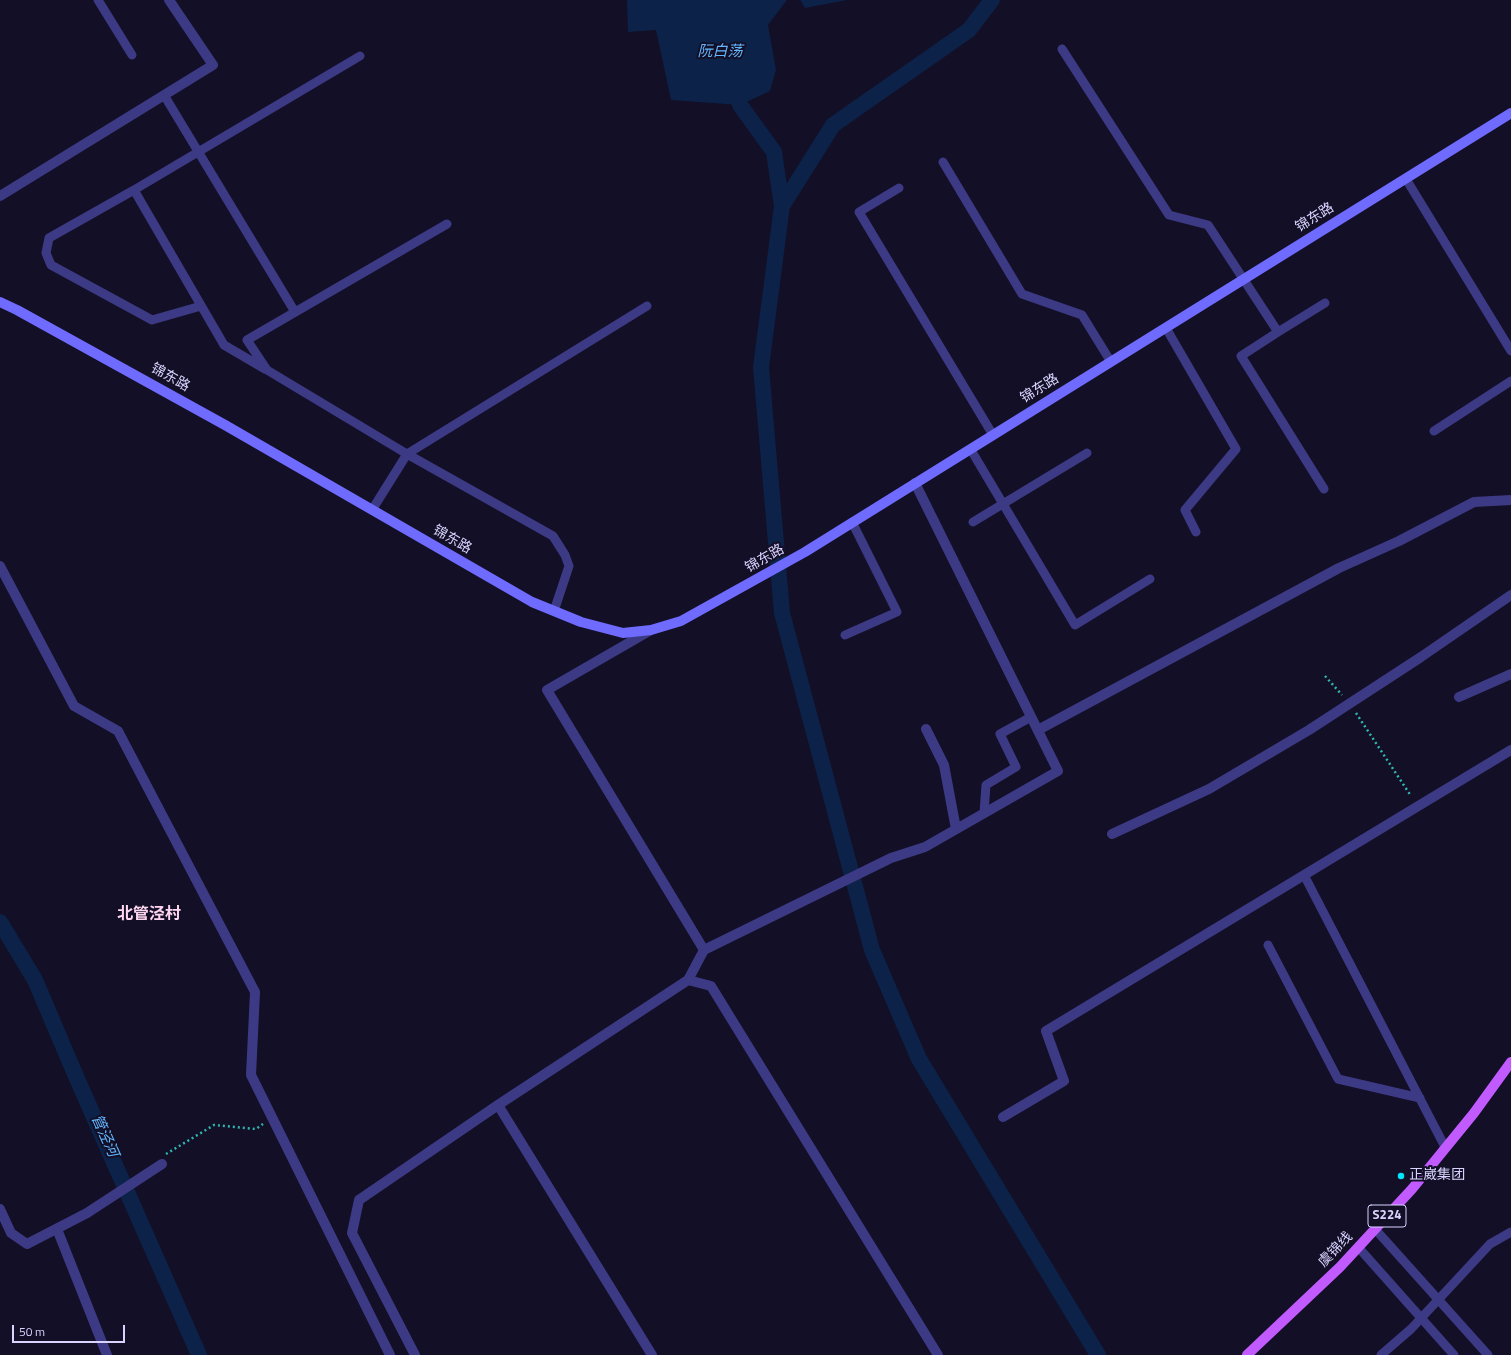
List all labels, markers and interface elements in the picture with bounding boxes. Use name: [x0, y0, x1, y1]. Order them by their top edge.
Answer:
water label: 阮白荡: [698, 43, 742, 61]
street label: 锦东路: [1293, 200, 1337, 236]
street label: 锦东路: [148, 360, 192, 396]
street label: 锦东路: [1018, 371, 1062, 407]
street label: 锦东路: [430, 522, 474, 558]
street label: 锦东路: [743, 541, 787, 577]
district label: 北管泾村: [117, 905, 181, 925]
water label: 管泾河: [87, 1112, 121, 1160]
place label: 正崴集团: [1409, 1168, 1465, 1184]
marker: 正崴集团: [1396, 1171, 1406, 1181]
road number: S224: [1368, 1205, 1406, 1227]
street label: 虞锦线: [1315, 1229, 1357, 1271]
scale bar: [14, 1317, 127, 1343]
text: 50 m: [19, 1322, 45, 1341]

